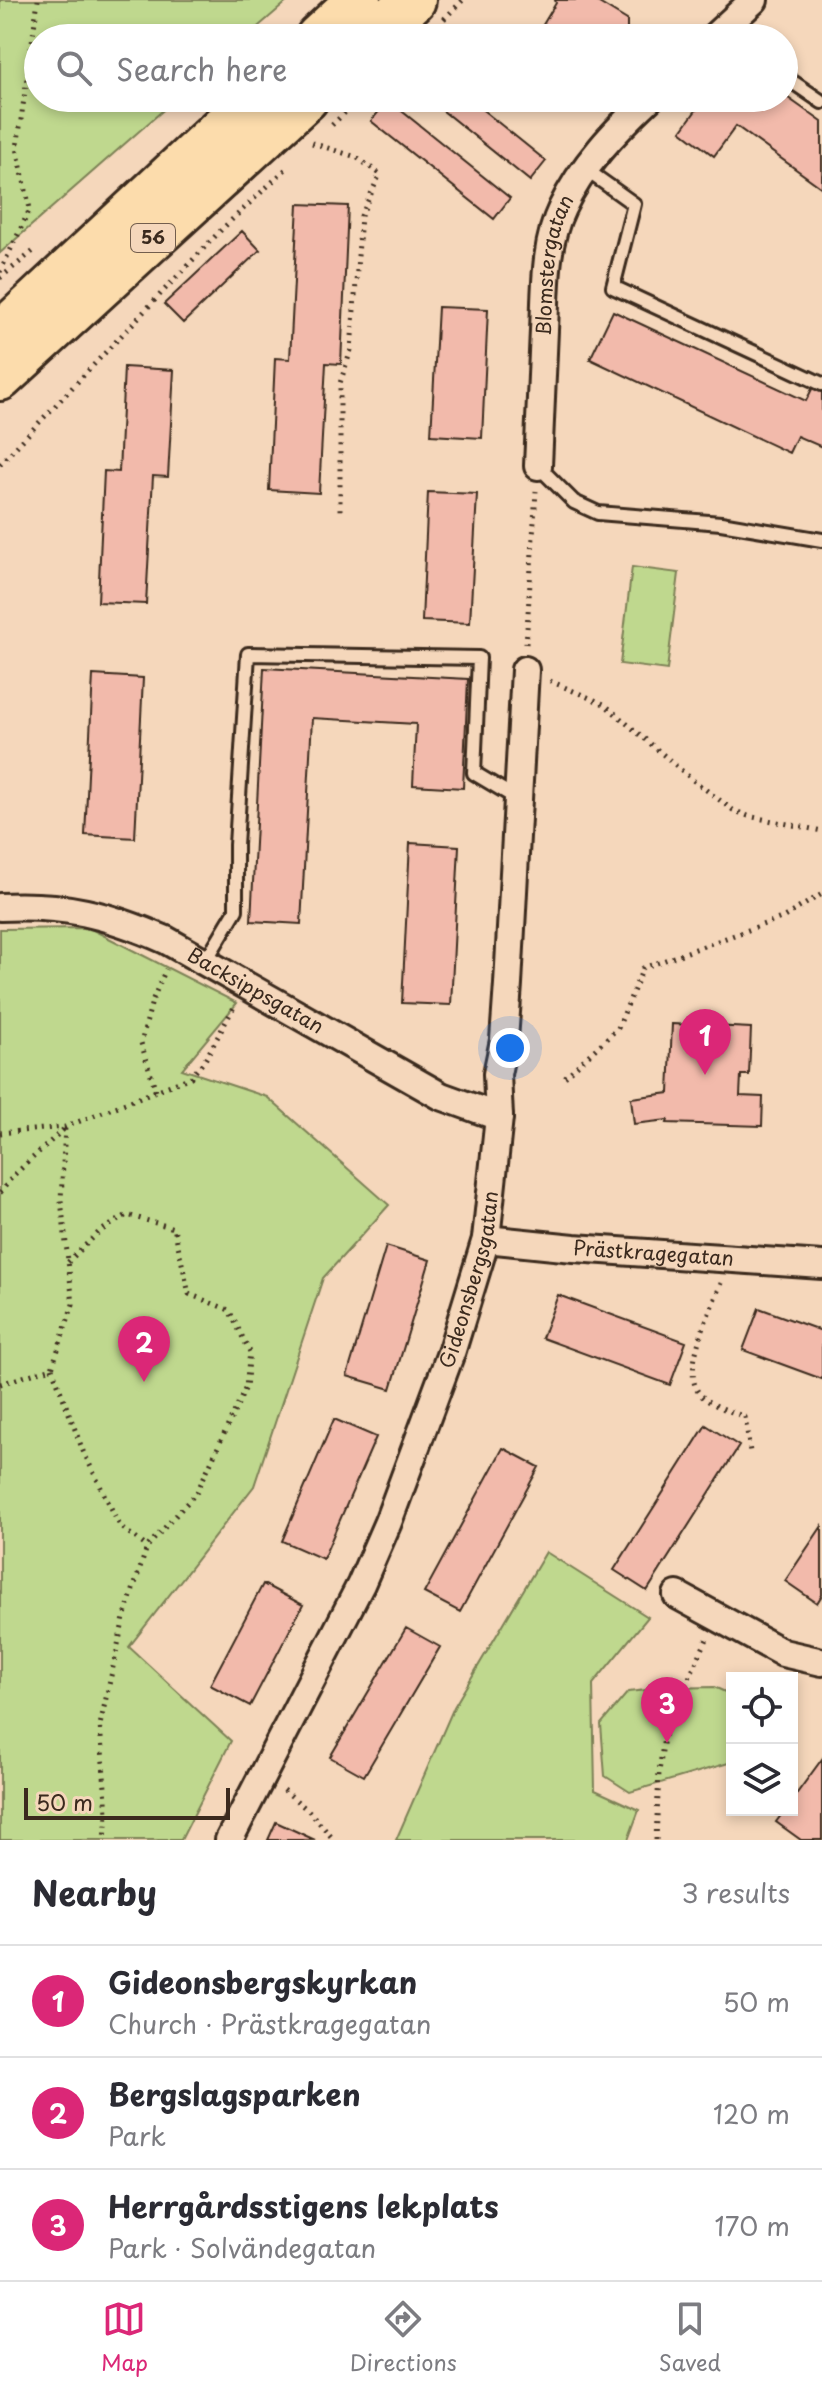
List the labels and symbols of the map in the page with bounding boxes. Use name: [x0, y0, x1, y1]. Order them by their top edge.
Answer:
street label: Blomstergatan: [528, 189, 580, 336]
road number: 56: [131, 224, 175, 252]
street label: Backsippsgatan: [182, 939, 330, 1041]
pin: 1: [679, 1009, 731, 1075]
your location: [490, 1028, 530, 1068]
street label: Gideonsbergsgatan: [431, 1189, 505, 1372]
street label: Prästkragegatan: [572, 1232, 735, 1273]
pin: 2: [118, 1316, 170, 1382]
pin: 3: [641, 1677, 693, 1743]
scale bar: [24, 1784, 230, 1820]

